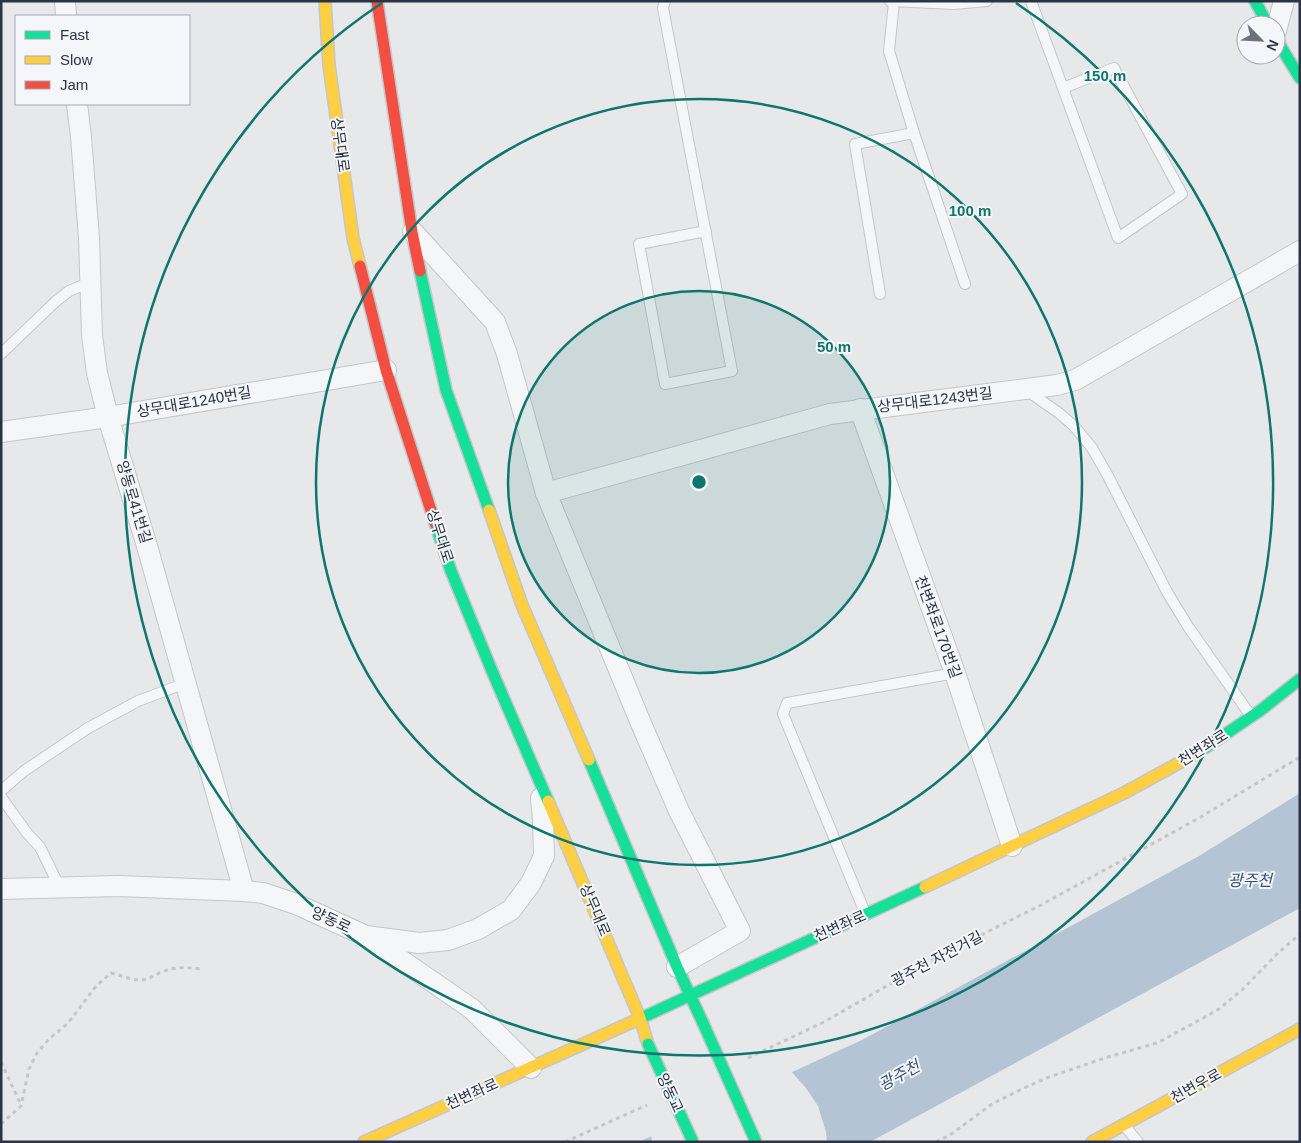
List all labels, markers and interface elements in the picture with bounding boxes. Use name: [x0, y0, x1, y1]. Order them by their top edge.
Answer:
legend: [15, 15, 190, 105]
north arrow: [1236, 15, 1286, 65]
text: Fast: [60, 26, 90, 43]
text: N: [1264, 37, 1282, 53]
text: Slow: [60, 51, 93, 68]
text: 150 m: [1084, 67, 1126, 84]
text: Jam: [60, 76, 88, 93]
street label: 상무대로: [328, 116, 353, 173]
text: 100 m: [949, 202, 991, 219]
text: 50 m: [817, 338, 851, 355]
street label: 상무대로1240번길: [135, 383, 253, 420]
street label: 상무대로1243번길: [876, 384, 994, 415]
street label: 양동로41번길: [114, 458, 155, 545]
centre of rings: [690, 473, 708, 491]
street label: 상무대로: [424, 507, 457, 565]
street label: 천변좌로170번길: [912, 573, 965, 680]
street label: 천변좌로: [1175, 726, 1231, 769]
water label: 광주천: [1228, 872, 1274, 889]
street label: 상무대로: [577, 881, 614, 939]
street label: 양동로: [309, 903, 354, 936]
street label: 천변좌로: [811, 907, 868, 945]
street label: 광주천 자전거길: [888, 927, 985, 990]
water label: 광주천: [876, 1056, 925, 1094]
street label: 천변우로: [1167, 1065, 1224, 1106]
street label: 양동교: [654, 1070, 687, 1115]
street label: 천변좌로: [443, 1075, 500, 1113]

